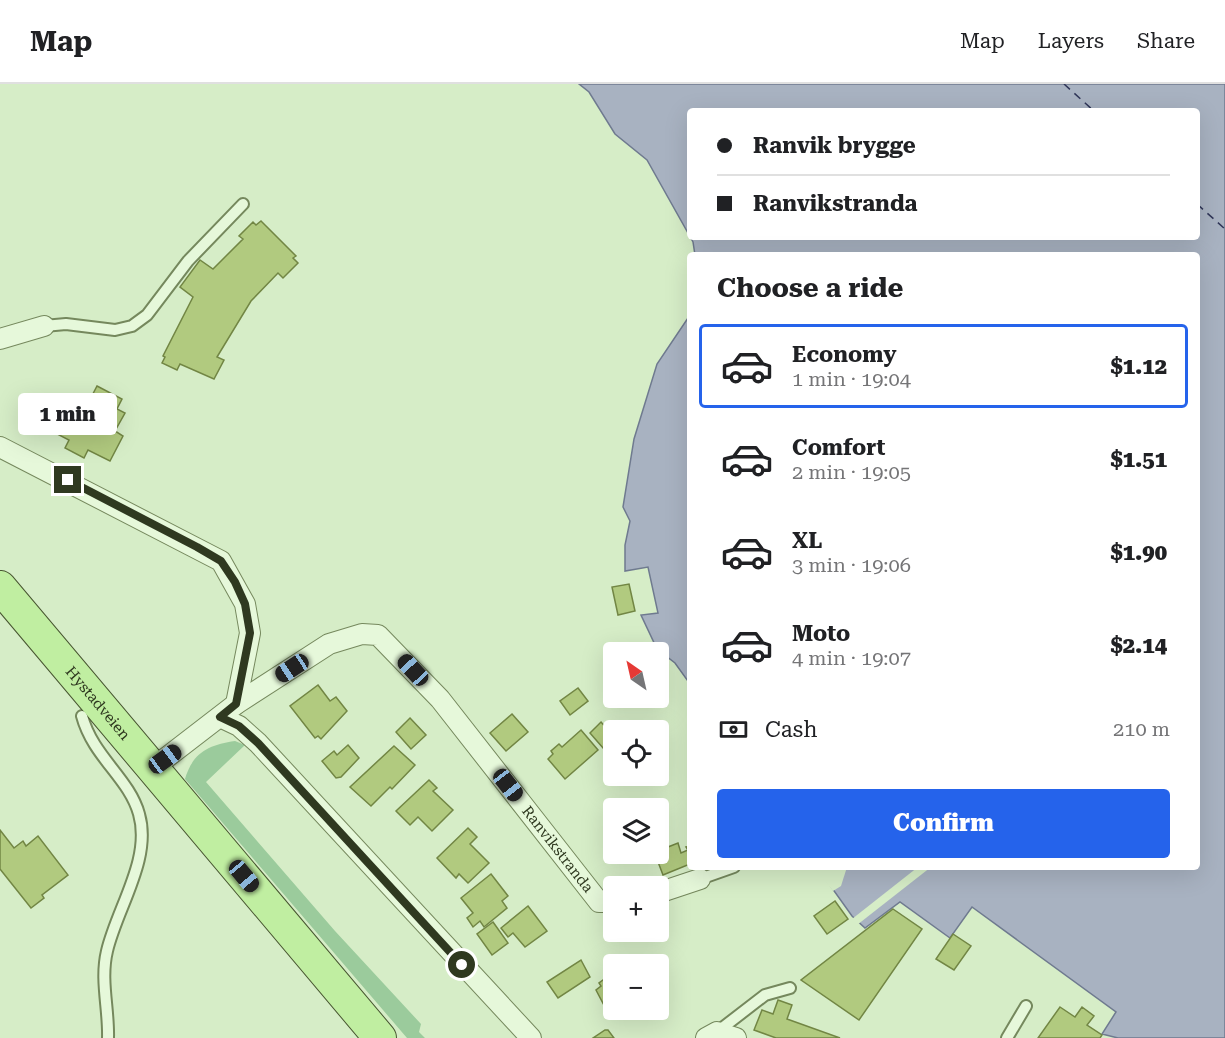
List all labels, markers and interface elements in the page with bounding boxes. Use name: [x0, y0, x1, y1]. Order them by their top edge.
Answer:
text: Map: [30, 25, 92, 58]
text: Map: [960, 29, 1005, 53]
text: Layers: [1038, 29, 1104, 53]
text: Share: [1137, 29, 1195, 53]
text: Ranvik brygge: [753, 133, 916, 158]
text: Ranvikstranda: [753, 191, 917, 216]
text: Choose a ride: [717, 272, 903, 304]
icon: car: [720, 339, 774, 393]
text: Economy: [792, 342, 896, 367]
text: $1.12: [1110, 354, 1167, 379]
text: 1 min · 19:04: [792, 367, 911, 391]
callout: 1 min: [19, 393, 118, 435]
text: 1 min: [39, 402, 96, 426]
icon: car: [720, 432, 774, 486]
text: Comfort: [792, 435, 885, 460]
text: $1.51: [1110, 447, 1167, 472]
text: 2 min · 19:05: [792, 460, 911, 484]
route end: [54, 466, 81, 493]
icon: car: [720, 525, 774, 579]
text: XL: [792, 528, 822, 553]
text: $1.90: [1110, 540, 1167, 565]
text: 3 min · 19:06: [792, 553, 911, 577]
icon: car: [720, 618, 774, 672]
text: Moto: [792, 621, 850, 646]
text: $2.14: [1110, 633, 1167, 658]
north arrow: [603, 642, 669, 708]
map controls: [603, 642, 669, 1020]
text: 4 min · 19:07: [792, 646, 911, 670]
car: [272, 651, 312, 685]
car: [394, 651, 432, 689]
street label: Hystadveien: [62, 663, 134, 744]
icon: cash: [717, 713, 750, 746]
text: Cash: [765, 717, 817, 742]
text: 210 m: [1113, 717, 1170, 741]
button: locate: [603, 720, 669, 786]
car: [145, 741, 185, 777]
car: [490, 765, 526, 805]
button: Confirm: [717, 789, 1170, 858]
button: layers: [603, 798, 669, 864]
street label: Ranvikstranda: [518, 802, 597, 896]
car: [226, 856, 262, 896]
button: +: [603, 876, 669, 942]
route start: [448, 951, 475, 978]
button: −: [603, 954, 669, 1020]

